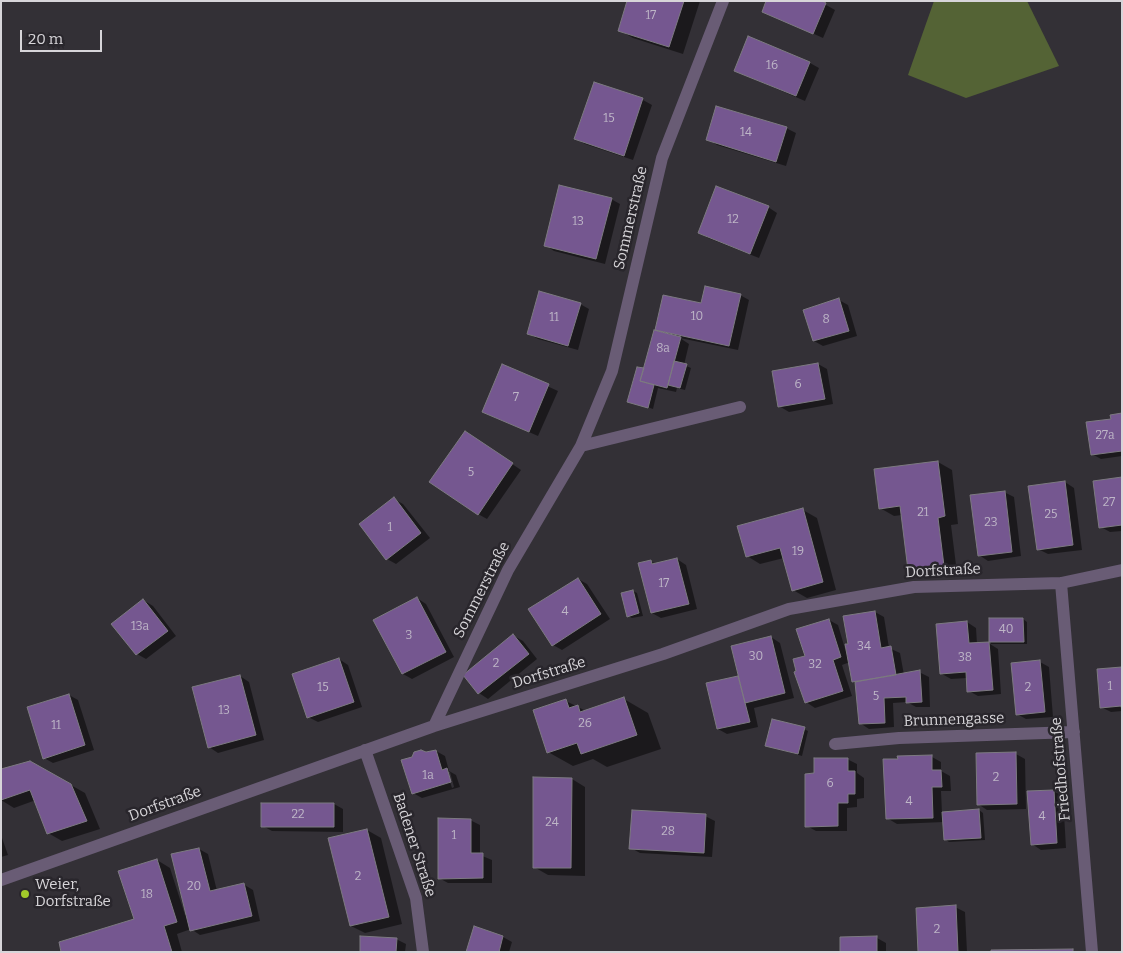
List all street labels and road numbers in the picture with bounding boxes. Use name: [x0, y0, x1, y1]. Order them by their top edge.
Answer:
street label: Sommerstraße: [610, 165, 652, 271]
street label: Sommerstraße: [450, 539, 514, 641]
street label: Dorfstraße: [905, 560, 981, 582]
street label: Dorfstraße: [510, 653, 588, 693]
street label: Brunnengasse: [903, 709, 1005, 731]
street label: Friedhofstraße: [1047, 716, 1075, 822]
street label: Dorfstraße: [126, 783, 204, 825]
street label: Badener Straße: [389, 791, 439, 899]

